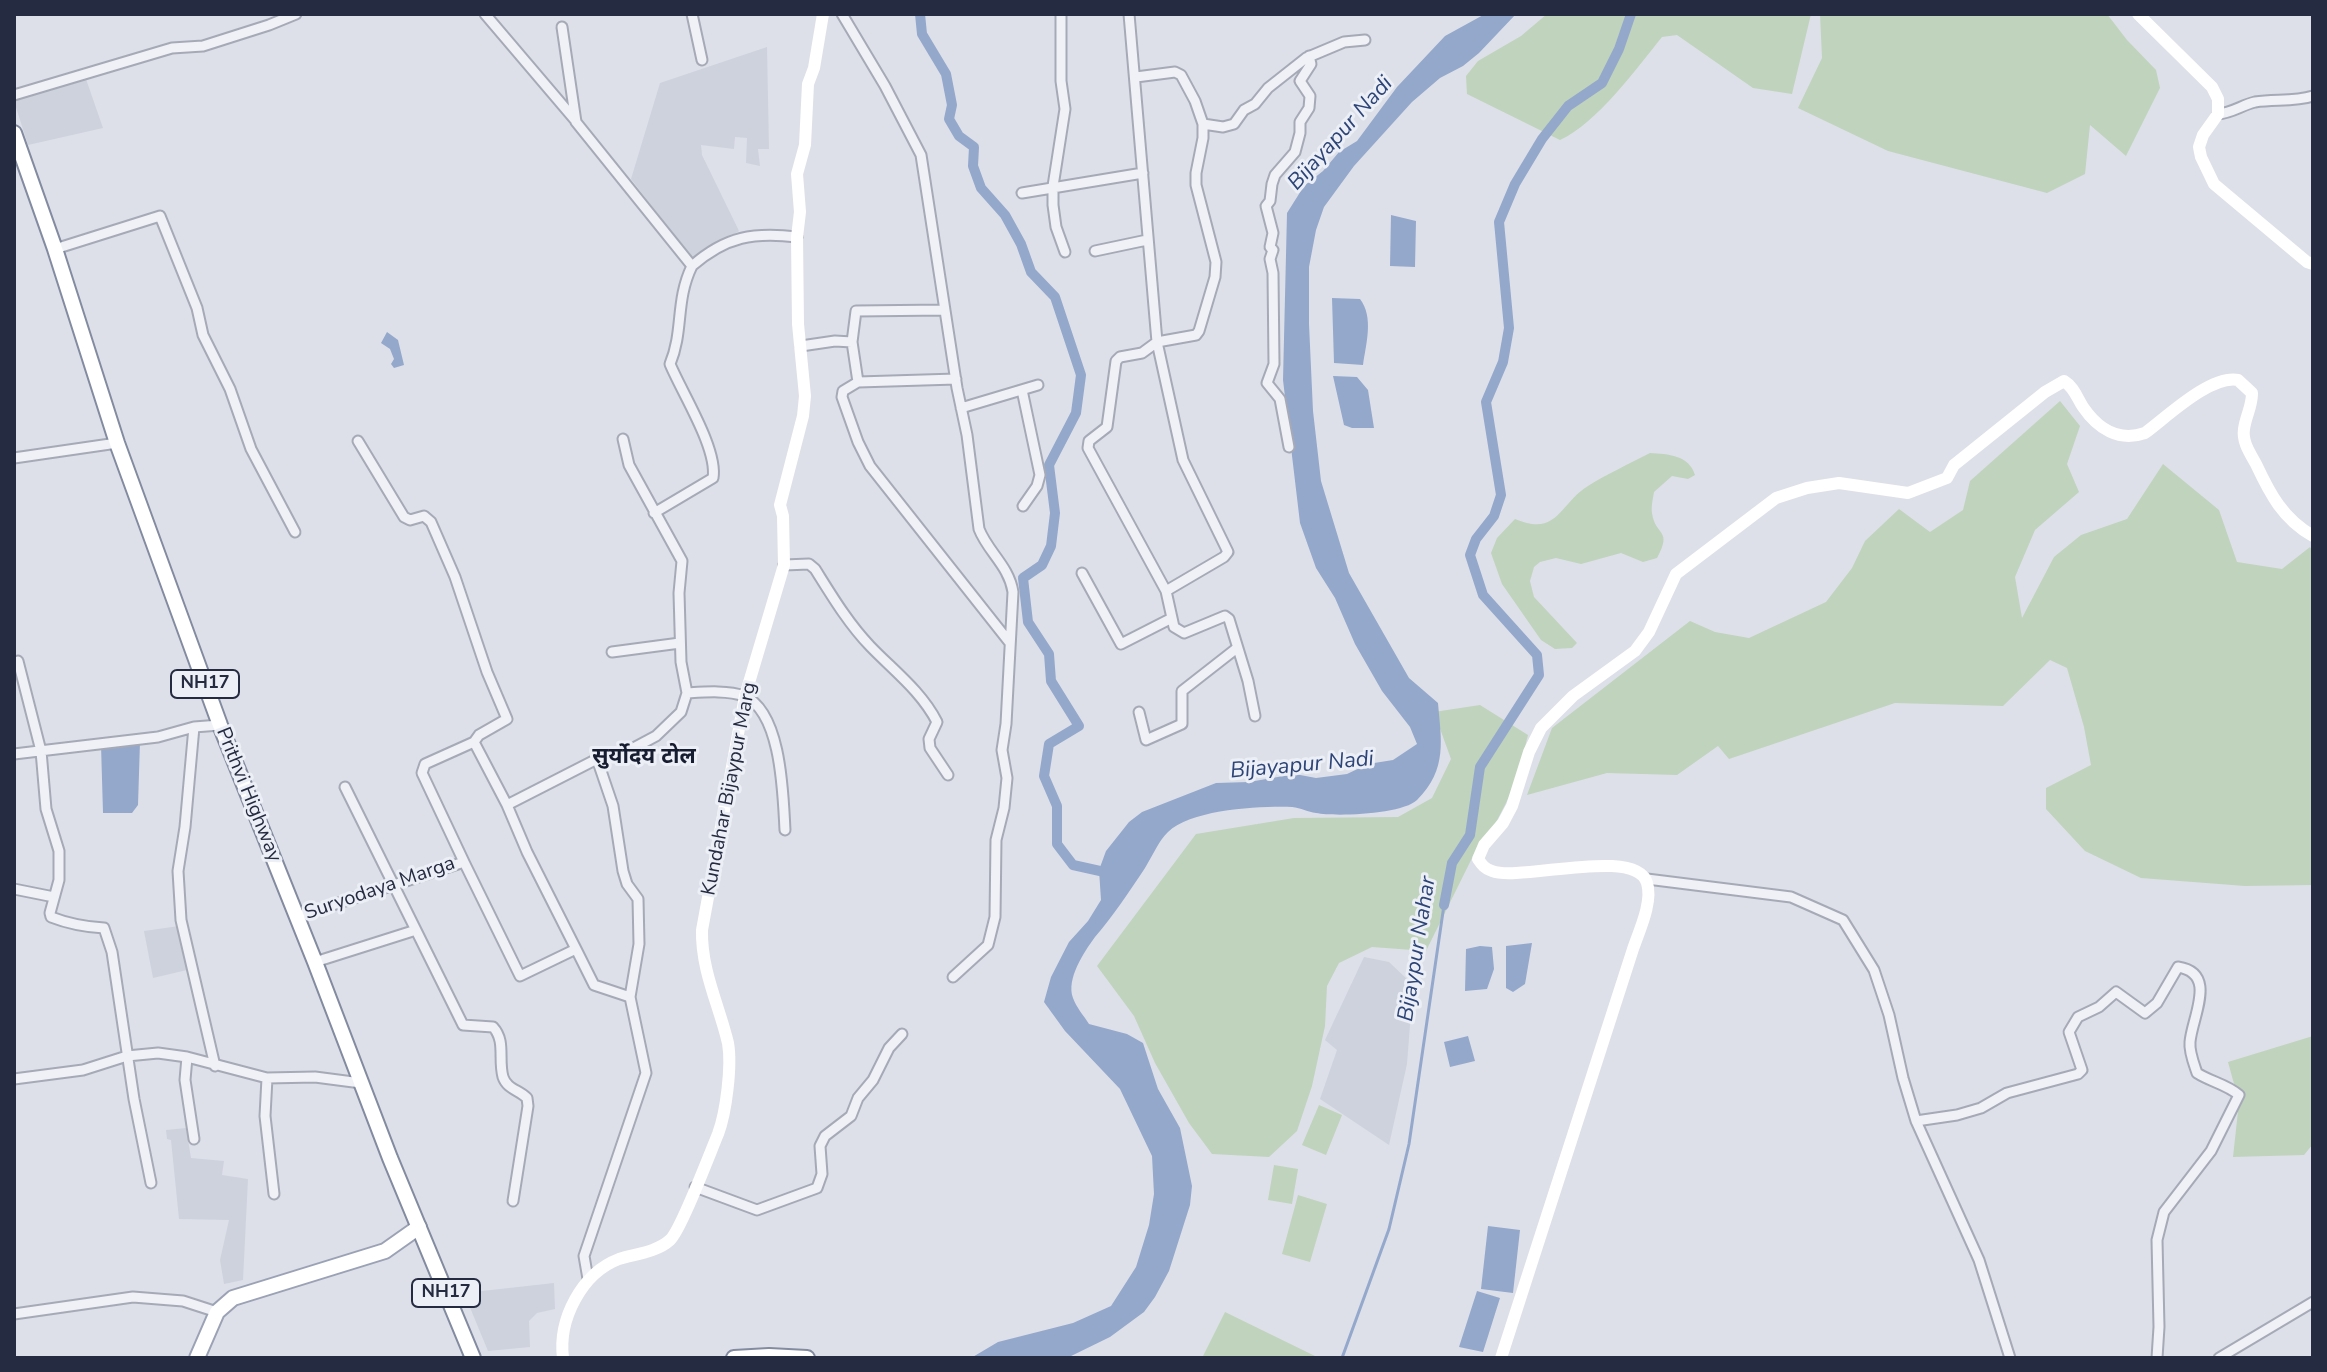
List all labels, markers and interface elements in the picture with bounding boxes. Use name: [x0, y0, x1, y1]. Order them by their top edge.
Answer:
water label: Bijayapur Nadi: [1283, 72, 1399, 196]
road number: NH17: [171, 670, 239, 698]
street label: Kundahar Bijaypur Marg: [698, 680, 762, 898]
street label: Prithvi Highway: [210, 724, 286, 866]
district label: सुर्योदय टोल: [592, 745, 696, 771]
water label: Bijayapur Nadi: [1229, 747, 1375, 785]
street label: Suryodaya Marga: [302, 852, 458, 926]
water label: Bijaypur Nahar: [1393, 875, 1443, 1023]
road number: NH17: [412, 1279, 480, 1307]

